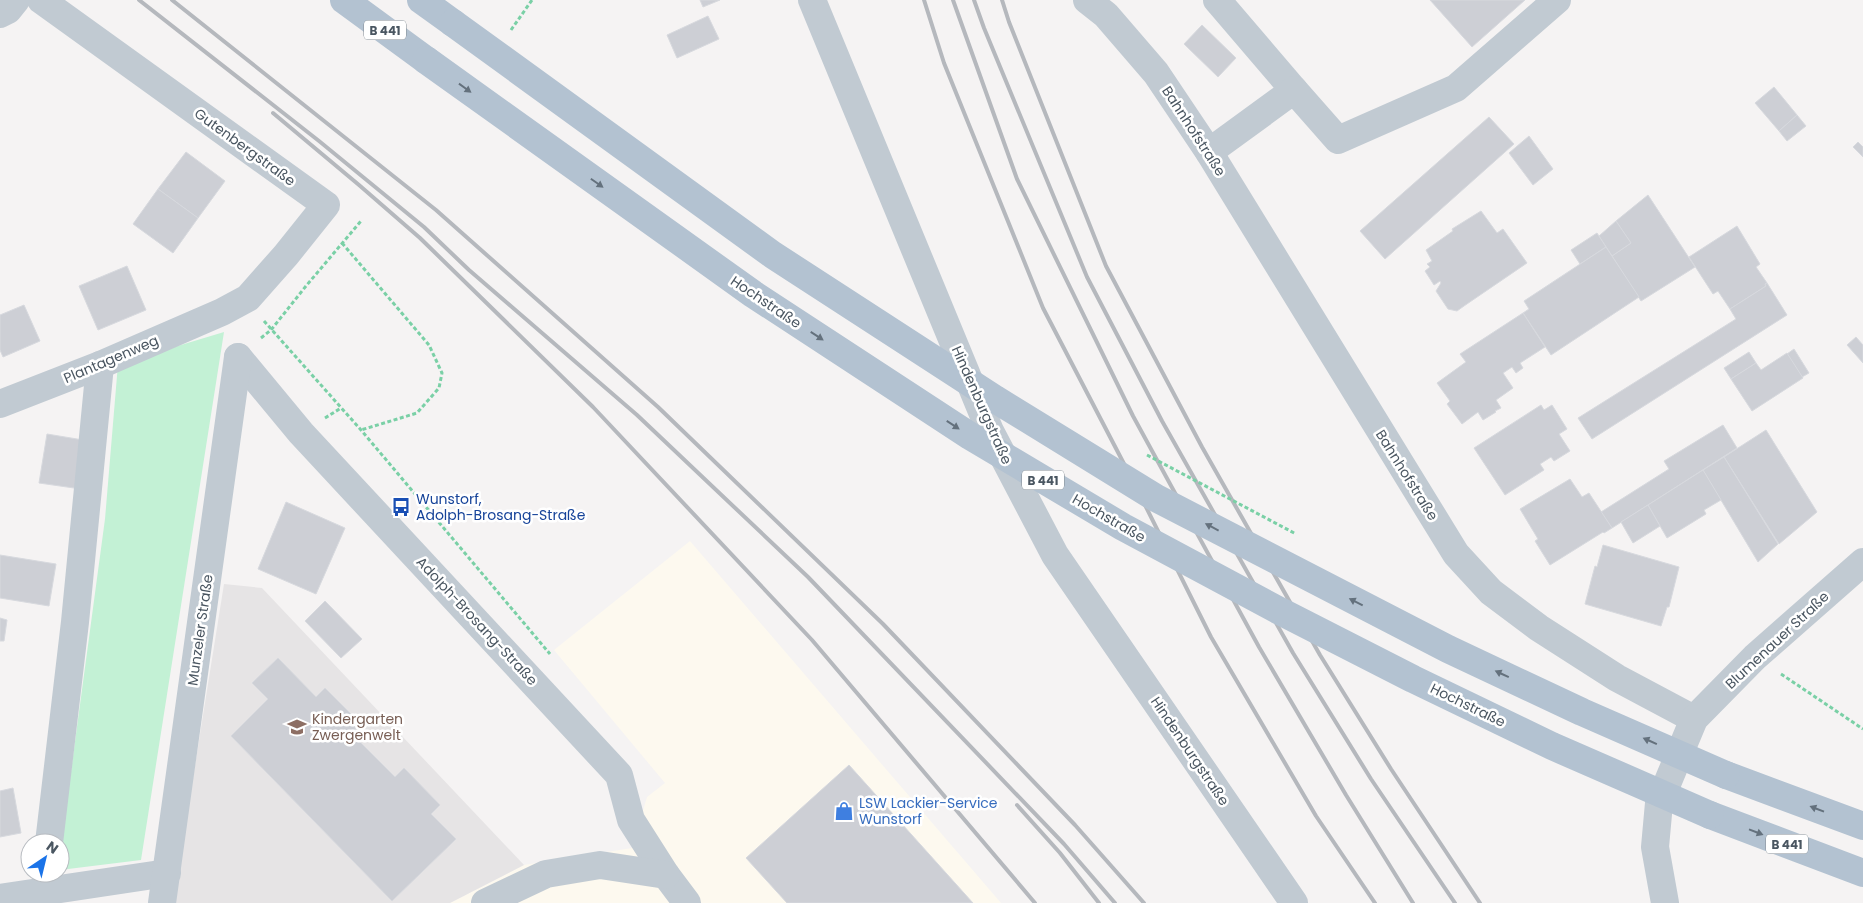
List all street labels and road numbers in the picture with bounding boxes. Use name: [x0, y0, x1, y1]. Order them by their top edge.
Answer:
road number: B 441: [364, 20, 406, 40]
street label: Bahnhofstraße: [1157, 82, 1231, 180]
street label: Gutenbergstraße: [190, 103, 300, 191]
street label: Hochstraße: [727, 271, 806, 333]
street label: Plantagenweg: [60, 330, 162, 388]
street label: Hindenburgstraße: [947, 343, 1017, 468]
street label: Bahnhofstraße: [1371, 426, 1443, 525]
road number: B 441: [1022, 470, 1064, 490]
street label: Hochstraße: [1069, 489, 1150, 547]
street label: Adolph-Brosang-Straße: [412, 552, 542, 690]
street label: Munzeler Straße: [182, 573, 218, 687]
street label: Blumenauer Straße: [1721, 586, 1834, 693]
street label: Hochstraße: [1427, 678, 1509, 732]
street label: Hindenburgstraße: [1146, 693, 1234, 810]
road number: B 441: [1766, 834, 1808, 854]

